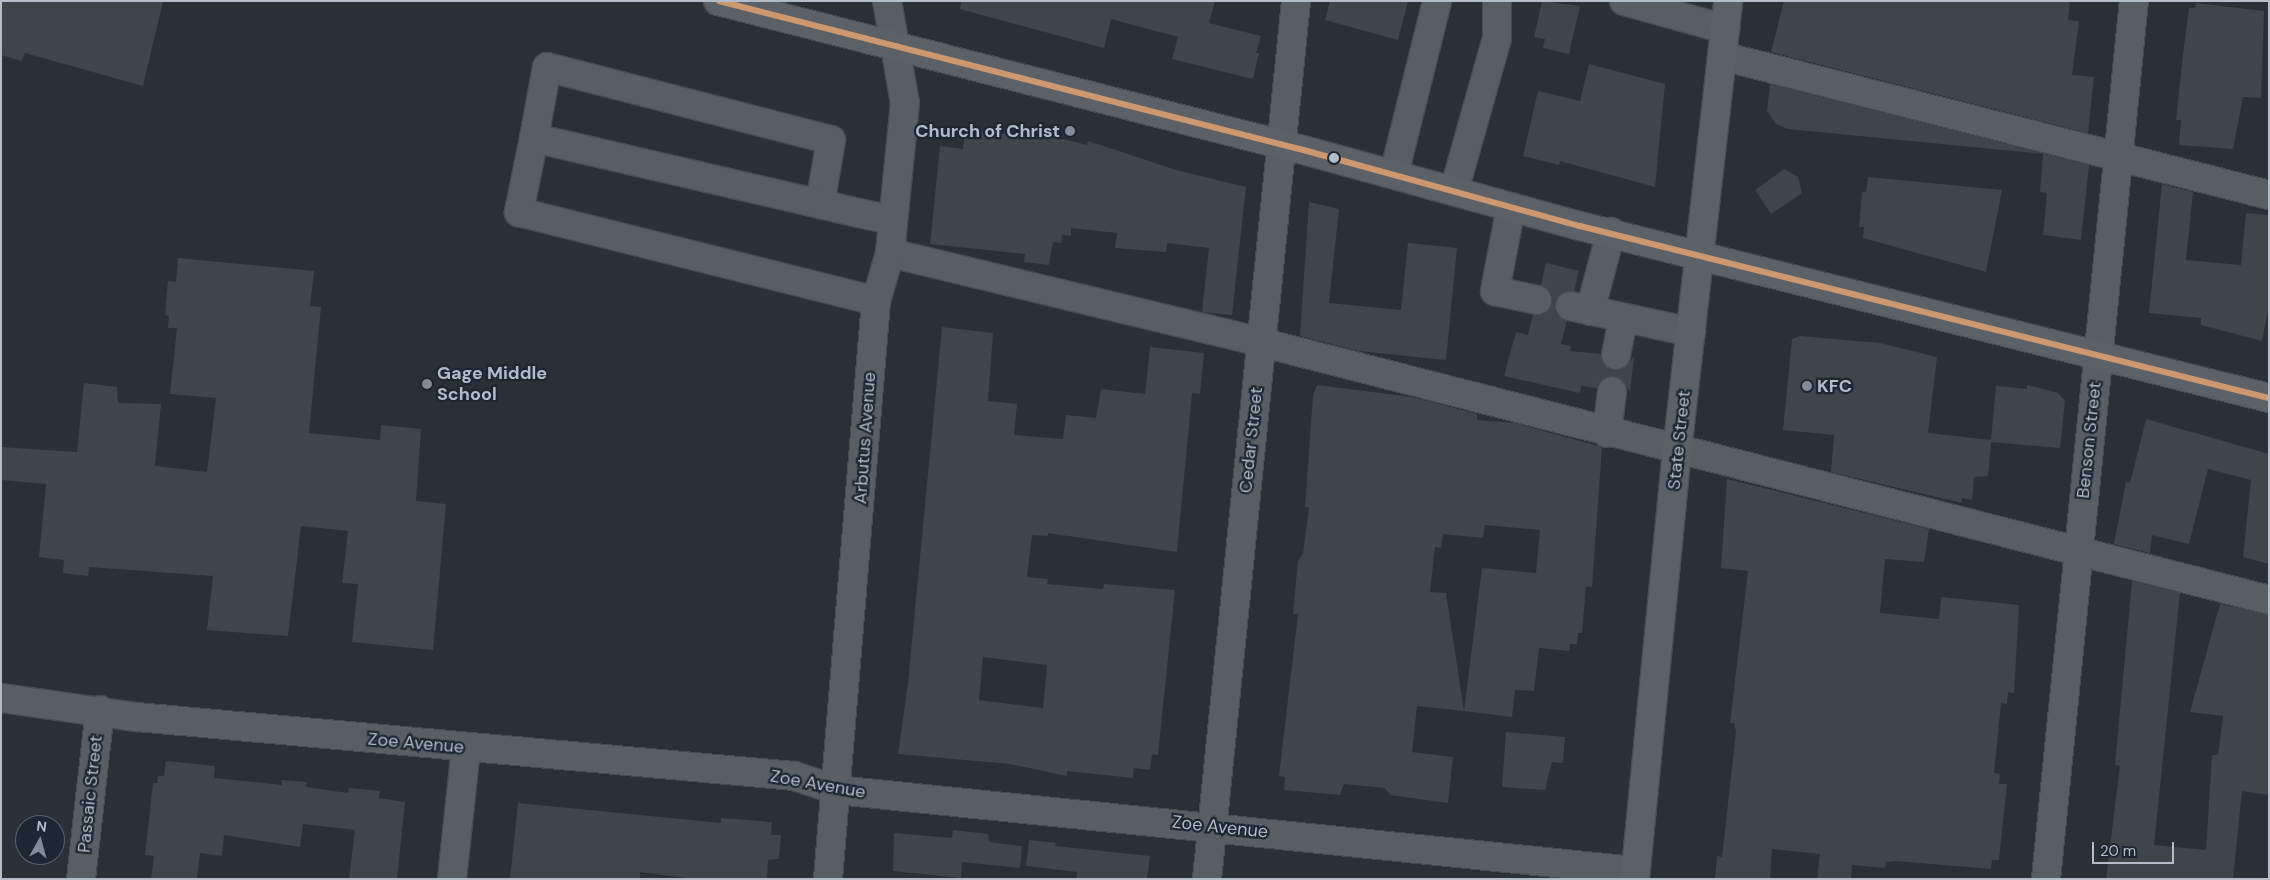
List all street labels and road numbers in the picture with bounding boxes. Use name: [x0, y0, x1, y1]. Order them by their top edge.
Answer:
street label: Arbutus Avenue: [850, 371, 880, 505]
street label: Benson Street: [2072, 381, 2106, 499]
street label: Cedar Street: [1235, 386, 1267, 494]
street label: State Street: [1663, 389, 1695, 491]
street label: Zoe Avenue: [367, 728, 465, 758]
street label: Passaic Street: [73, 734, 107, 854]
street label: Zoe Avenue: [769, 765, 867, 803]
street label: Zoe Avenue: [1171, 811, 1269, 843]

